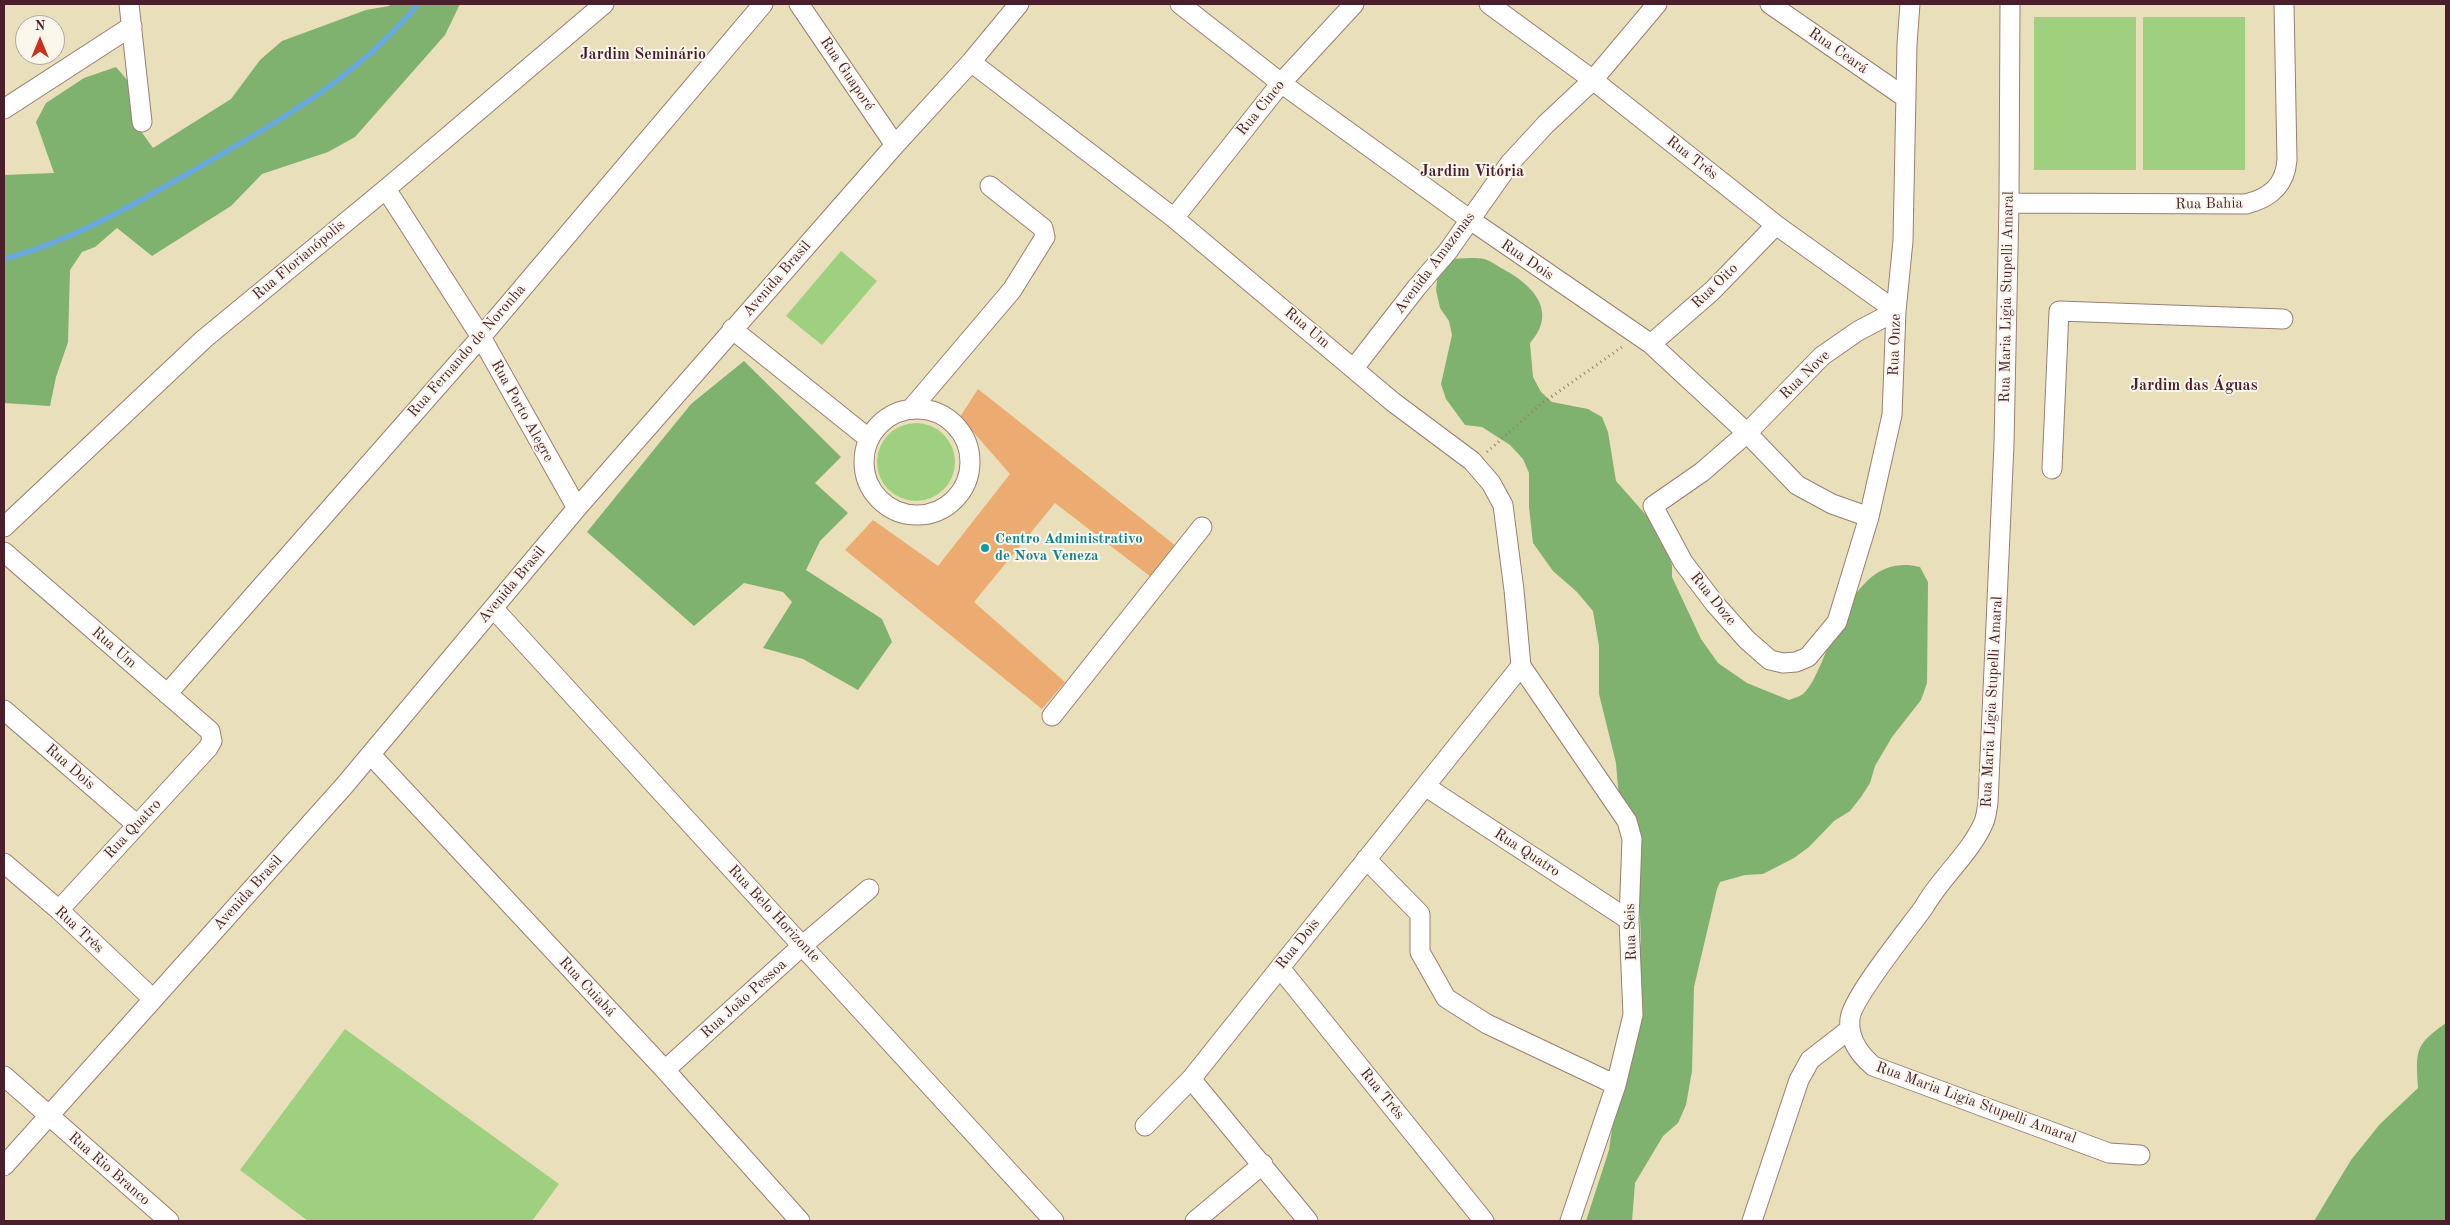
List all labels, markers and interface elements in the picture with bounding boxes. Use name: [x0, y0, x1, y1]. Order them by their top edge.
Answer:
north arrow: [15, 15, 65, 65]
text: N: [35, 19, 45, 33]
street label: Rua Ceará: [1805, 24, 1871, 78]
street label: Rua Guaporé: [816, 34, 878, 114]
district label: Jardim Seminário: [580, 45, 706, 65]
street label: Rua Cinco: [1233, 76, 1289, 140]
street label: Rua Três: [1663, 132, 1721, 184]
district label: Jardim Vitória: [1420, 162, 1524, 182]
street label: Rua Maria Ligia Stupelli Amaral: [1996, 191, 2018, 403]
street label: Rua Bahia: [2175, 194, 2243, 214]
street label: Avenida Amazonas: [1391, 208, 1479, 318]
street label: Rua Florianópolis: [249, 216, 349, 304]
street label: Rua Dois: [1497, 236, 1557, 284]
street label: Avenida Brasil: [739, 237, 815, 321]
street label: Rua Oito: [1688, 260, 1742, 312]
street label: Rua Fernando de Noronha: [404, 281, 530, 421]
street label: Rua Um: [1281, 304, 1333, 352]
street label: Rua Onze: [1885, 313, 1905, 377]
street label: Rua Nove: [1776, 347, 1834, 403]
street label: Rua Porto Alegre: [487, 357, 557, 465]
district label: Jardim das Águas: [2130, 376, 2258, 396]
place label: Centro Administrativo de Nova Veneza: [995, 530, 1143, 565]
marker: Centro Administrativo de Nova Veneza: [979, 542, 991, 554]
street label: Avenida Brasil: [475, 543, 549, 627]
street label: Rua Doze: [1686, 569, 1740, 629]
street label: Rua Maria Ligia Stupelli Amaral: [1977, 596, 2007, 808]
street label: Rua Um: [88, 624, 140, 672]
street label: Rua Dois: [41, 741, 99, 793]
street label: Rua Quatro: [101, 795, 165, 863]
street label: Rua Quatro: [1491, 825, 1563, 881]
street label: Avenida Brasil: [210, 852, 286, 934]
street label: Rua Belo Horizonte: [724, 861, 824, 967]
street label: Rua Três: [51, 903, 107, 957]
street label: Rua Seis: [1621, 903, 1641, 961]
street label: Rua Dois: [1272, 915, 1324, 973]
street label: Rua Cuiabá: [555, 953, 619, 1021]
street label: Rua João Pessoa: [697, 956, 791, 1042]
street label: Rua Maria Ligia Stupelli Amaral: [1873, 1058, 2079, 1148]
street label: Rua Três: [1356, 1065, 1408, 1123]
street label: Rua Rio Branco: [64, 1128, 154, 1210]

